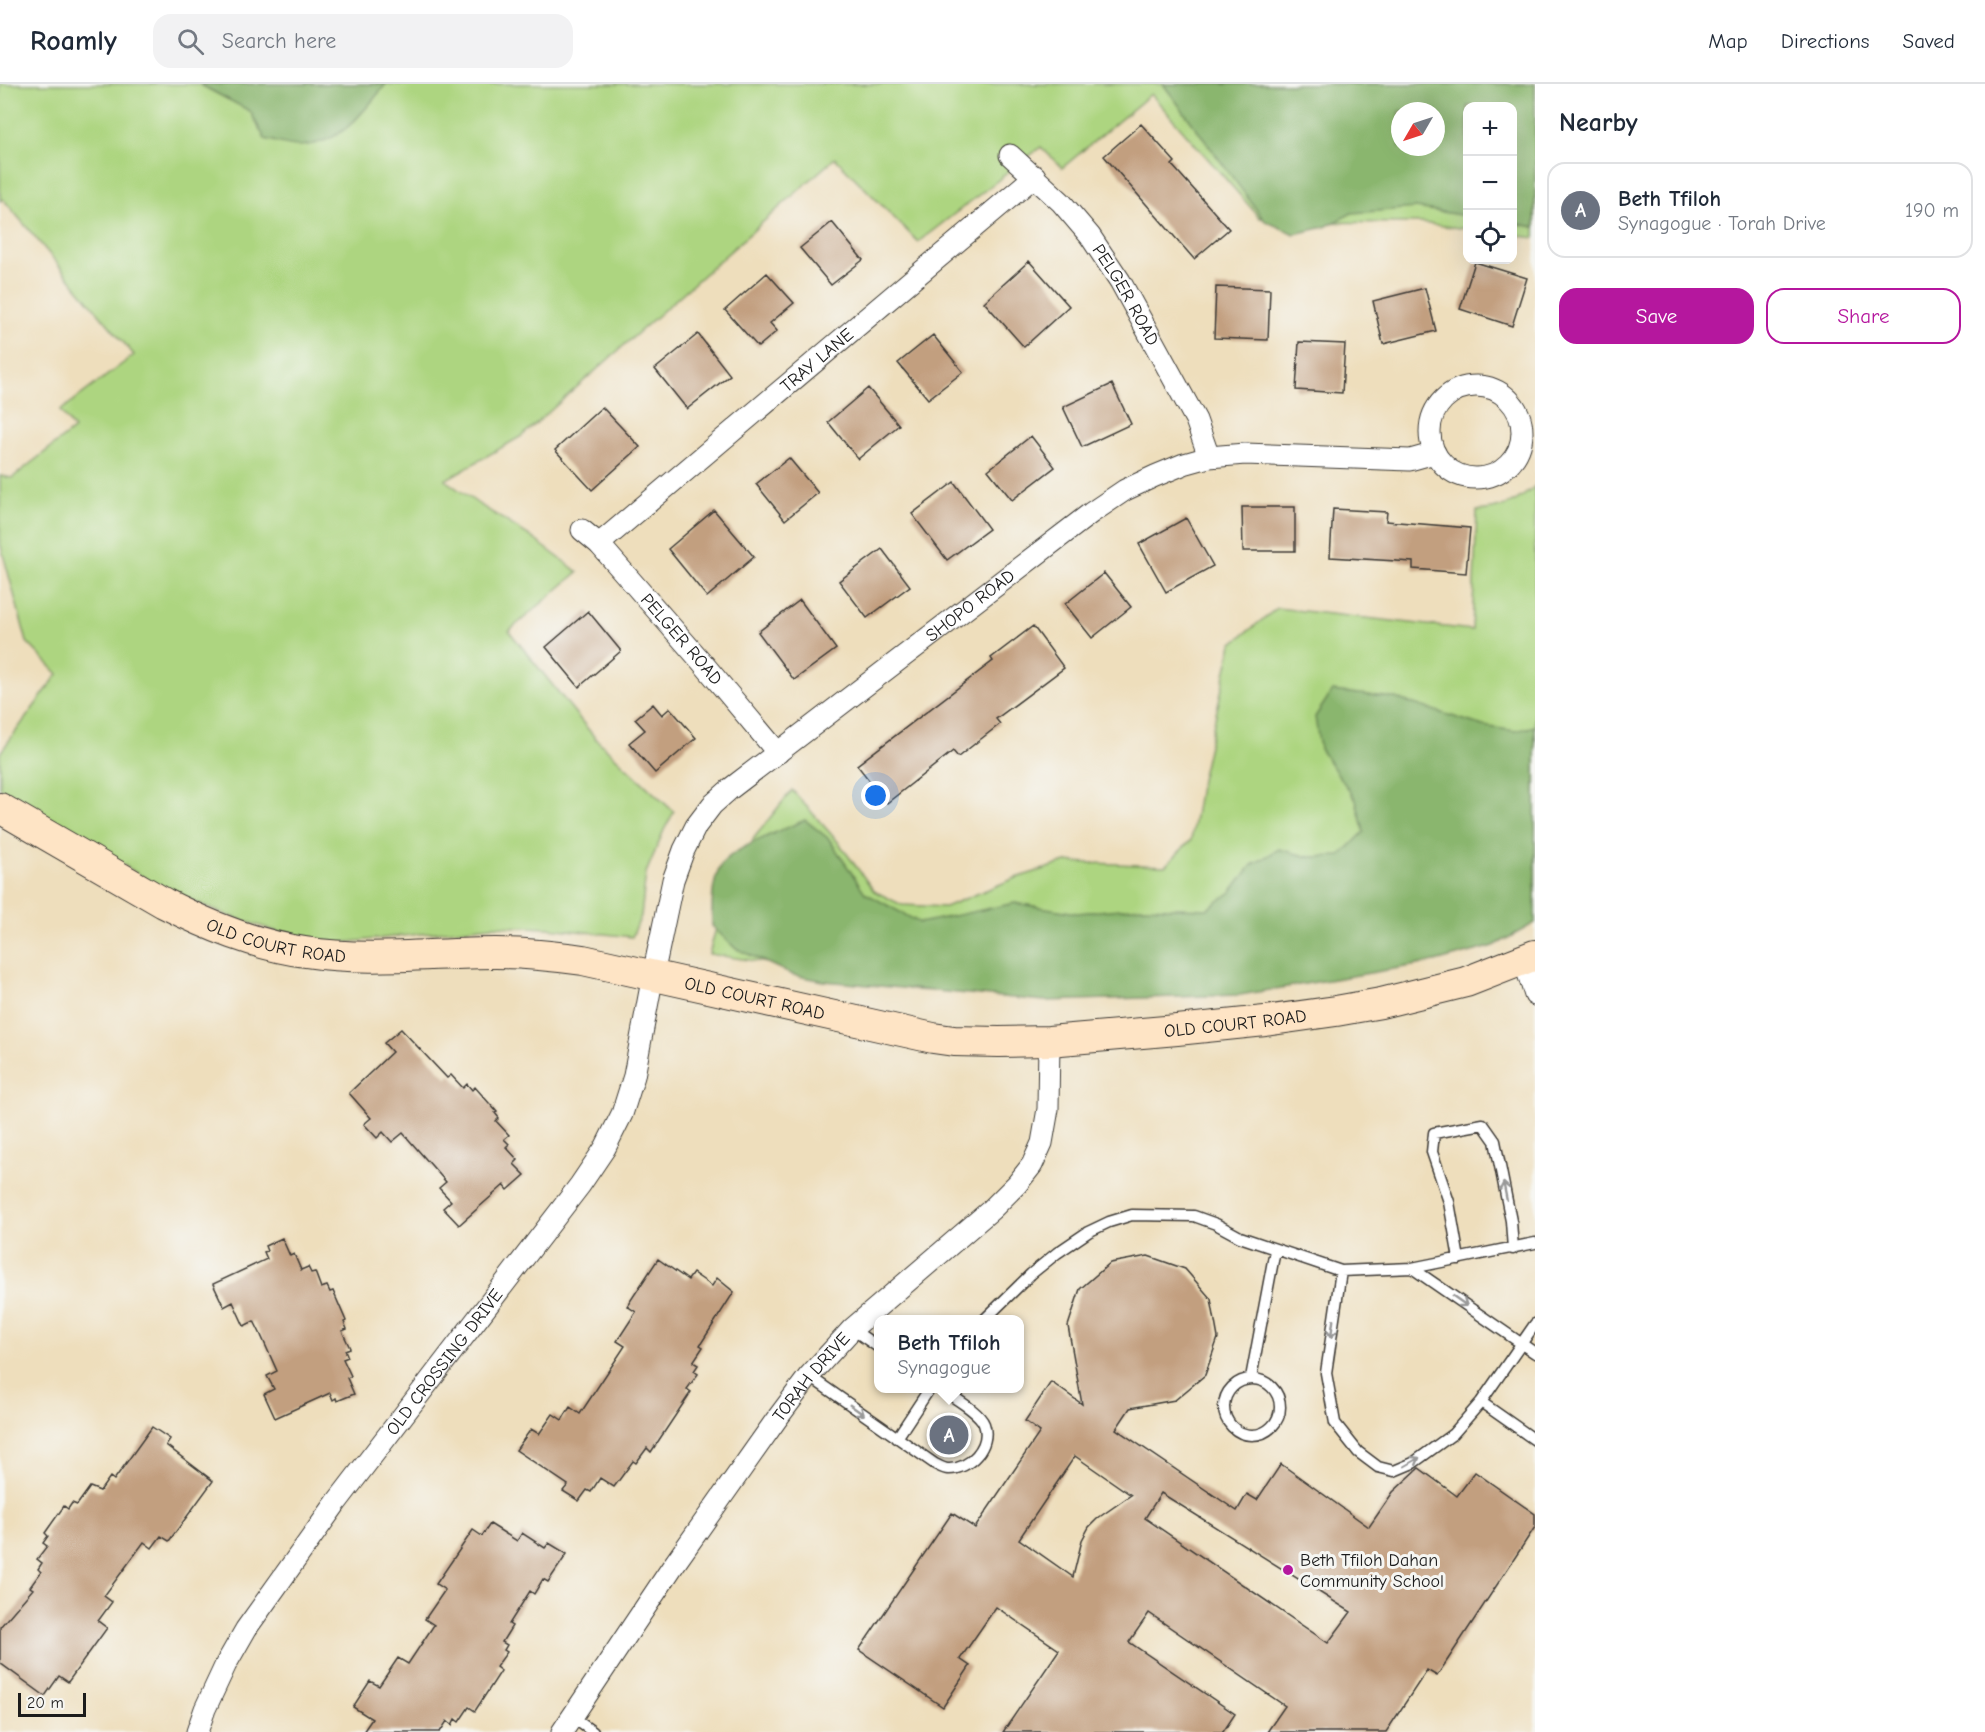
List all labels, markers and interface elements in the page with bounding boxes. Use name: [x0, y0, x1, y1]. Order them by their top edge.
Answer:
search box: [153, 14, 573, 68]
text: Roamly: [30, 25, 117, 57]
icon: search: [174, 25, 207, 58]
text: Search here: [222, 28, 336, 54]
text: Map: [1708, 29, 1748, 53]
text: Directions: [1781, 29, 1870, 53]
text: Saved: [1903, 29, 1955, 53]
north arrow: [1391, 102, 1445, 156]
map controls: [1463, 102, 1517, 264]
button: +: [1463, 102, 1517, 156]
text: Nearby: [1559, 108, 1638, 138]
button: −: [1463, 156, 1517, 210]
text: Beth Tfiloh: [1618, 186, 1721, 212]
text: A: [1575, 199, 1586, 222]
text: 190 m: [1905, 199, 1959, 222]
button: locate: [1463, 210, 1517, 264]
text: Synagogue · Torah Drive: [1618, 212, 1826, 235]
street label: PELGER ROAD: [1087, 240, 1163, 349]
button: Save: [1559, 288, 1754, 344]
button: Share: [1766, 288, 1961, 344]
street label: TRAY LANE: [777, 324, 858, 397]
street label: SHOPO ROAD: [922, 565, 1019, 646]
street label: PELGER ROAD: [636, 589, 726, 689]
your location: [861, 781, 890, 810]
street label: OLD COURT ROAD: [203, 914, 347, 967]
street label: OLD COURT ROAD: [682, 973, 827, 1025]
street label: OLD COURT ROAD: [1163, 1005, 1308, 1042]
one-way arrow: [1499, 1181, 1510, 1201]
street label: OLD CROSSING DRIVE: [382, 1285, 507, 1439]
one-way arrow: [1451, 1295, 1467, 1307]
popup: [874, 1315, 1024, 1393]
one-way arrow: [1327, 1318, 1338, 1338]
street label: TORAH DRIVE: [768, 1328, 855, 1426]
text: Beth Tfiloh: [897, 1330, 1001, 1356]
text: Synagogue: [897, 1356, 991, 1379]
one-way arrow: [848, 1404, 864, 1416]
pin: A: [930, 1412, 968, 1458]
one-way arrow: [1403, 1456, 1421, 1467]
place label: Beth Tfiloh Dahan Community School: [1300, 1550, 1444, 1592]
marker: Beth Tfiloh Dahan Community School: [1281, 1563, 1295, 1577]
scale bar: [18, 1690, 86, 1718]
text: 20 m: [27, 1694, 64, 1712]

